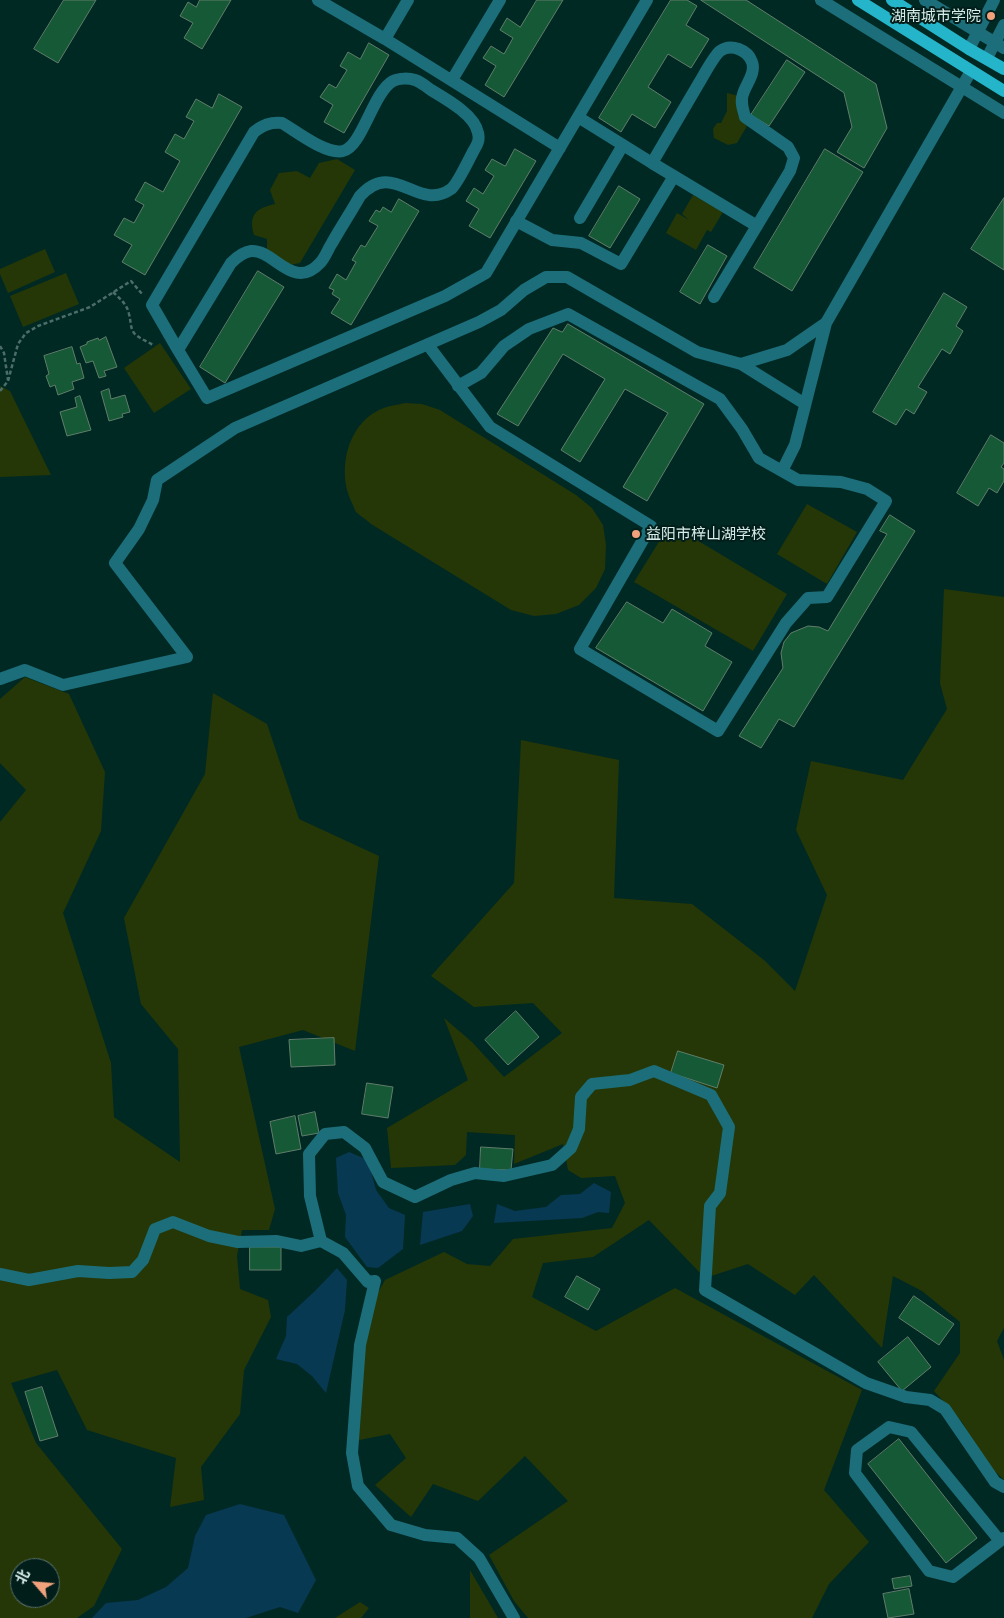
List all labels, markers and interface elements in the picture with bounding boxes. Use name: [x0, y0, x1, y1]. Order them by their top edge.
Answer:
place label: 湖南城市学院: [891, 7, 981, 25]
marker: 湖南城市学院: [985, 10, 997, 22]
place label: 益阳市梓山湖学校: [646, 525, 766, 543]
marker: 益阳市梓山湖学校: [630, 528, 642, 540]
north arrow: [10, 1558, 60, 1608]
text: 北: [11, 1566, 33, 1587]

